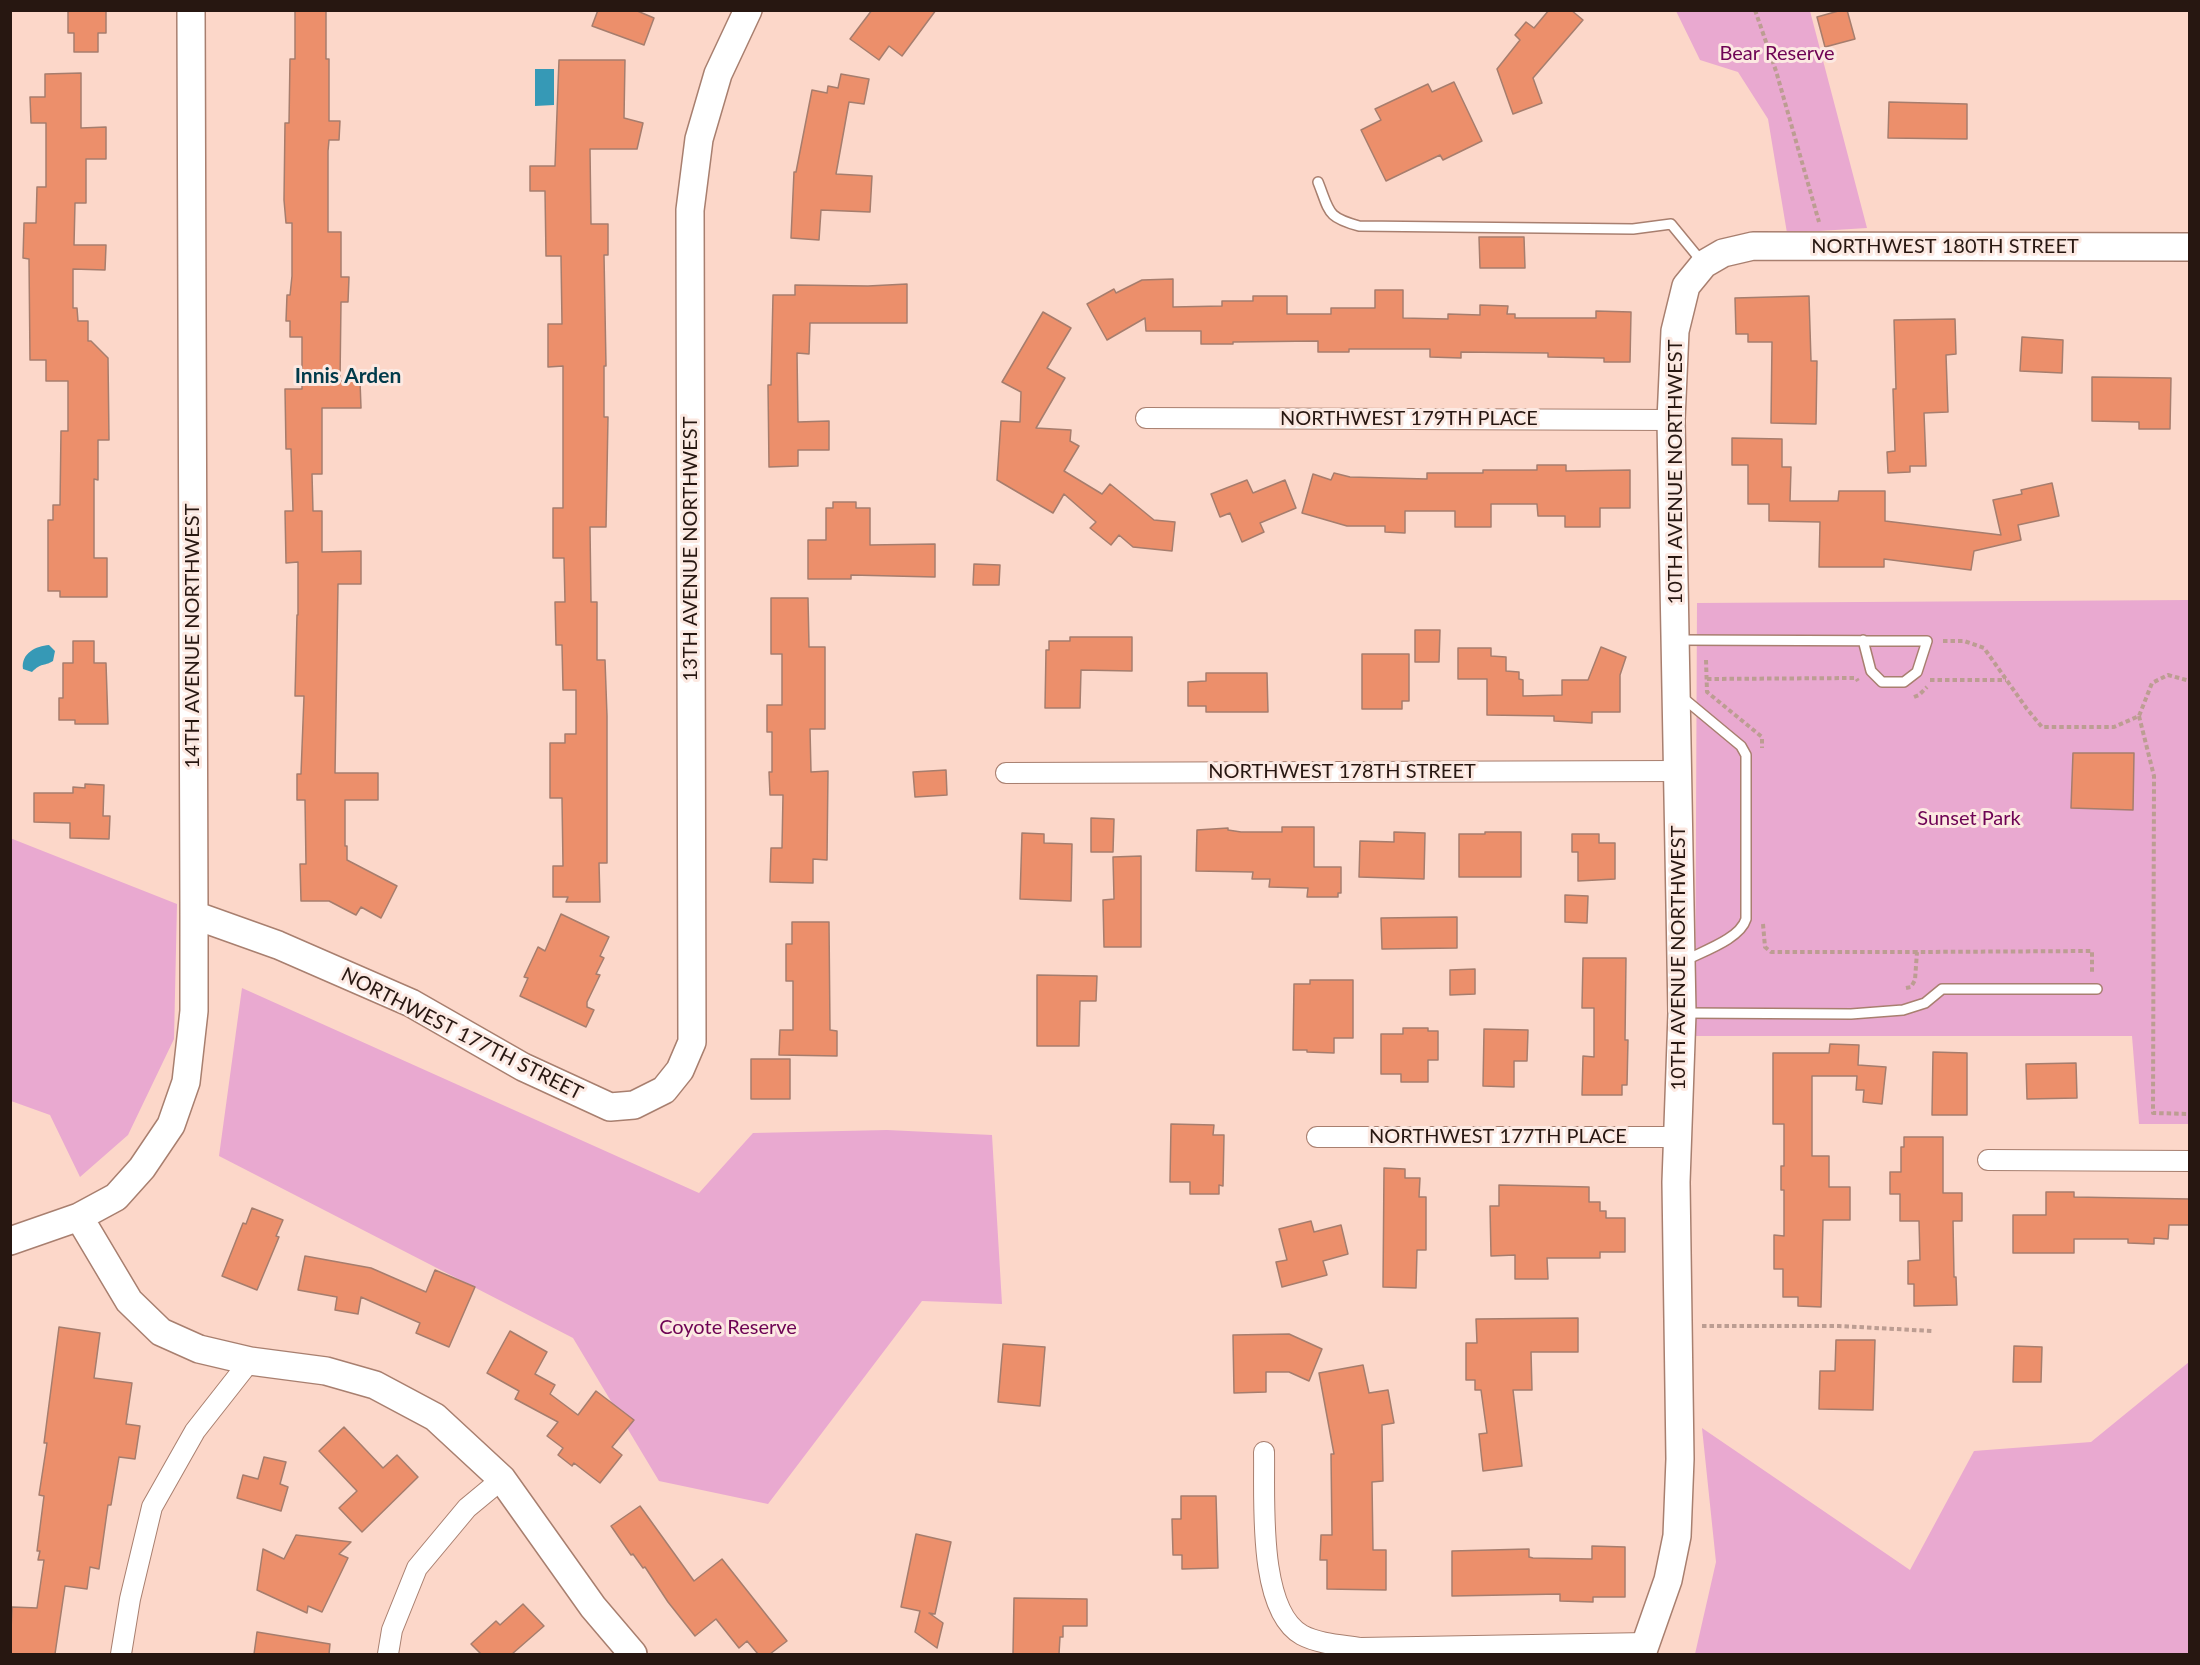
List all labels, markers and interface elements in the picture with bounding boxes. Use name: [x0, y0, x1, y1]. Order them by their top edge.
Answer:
park label: Bear Reserve: [1719, 42, 1835, 66]
street label: NORTHWEST 180TH STREET: [1811, 235, 2079, 259]
street label: 10TH AVENUE NORTHWEST: [1664, 340, 1688, 604]
district label: Innis Arden: [295, 363, 401, 389]
street label: NORTHWEST 179TH PLACE: [1280, 407, 1538, 431]
street label: 13TH AVENUE NORTHWEST: [679, 417, 703, 681]
street label: 14TH AVENUE NORTHWEST: [181, 504, 205, 768]
street label: NORTHWEST 178TH STREET: [1208, 760, 1476, 784]
park label: Sunset Park: [1917, 807, 2021, 831]
street label: 10TH AVENUE NORTHWEST: [1667, 826, 1691, 1090]
street label: NORTHWEST 177TH STREET: [337, 963, 587, 1105]
street label: NORTHWEST 177TH PLACE: [1369, 1125, 1627, 1149]
park label: Coyote Reserve: [659, 1316, 797, 1340]

